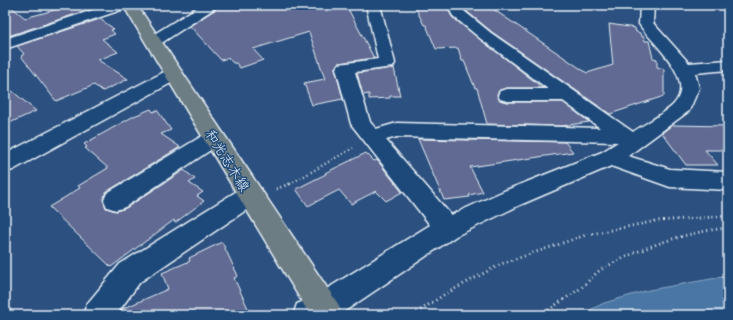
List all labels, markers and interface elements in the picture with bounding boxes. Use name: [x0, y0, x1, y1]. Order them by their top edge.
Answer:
street label: 和光志木線: [201, 125, 255, 195]

